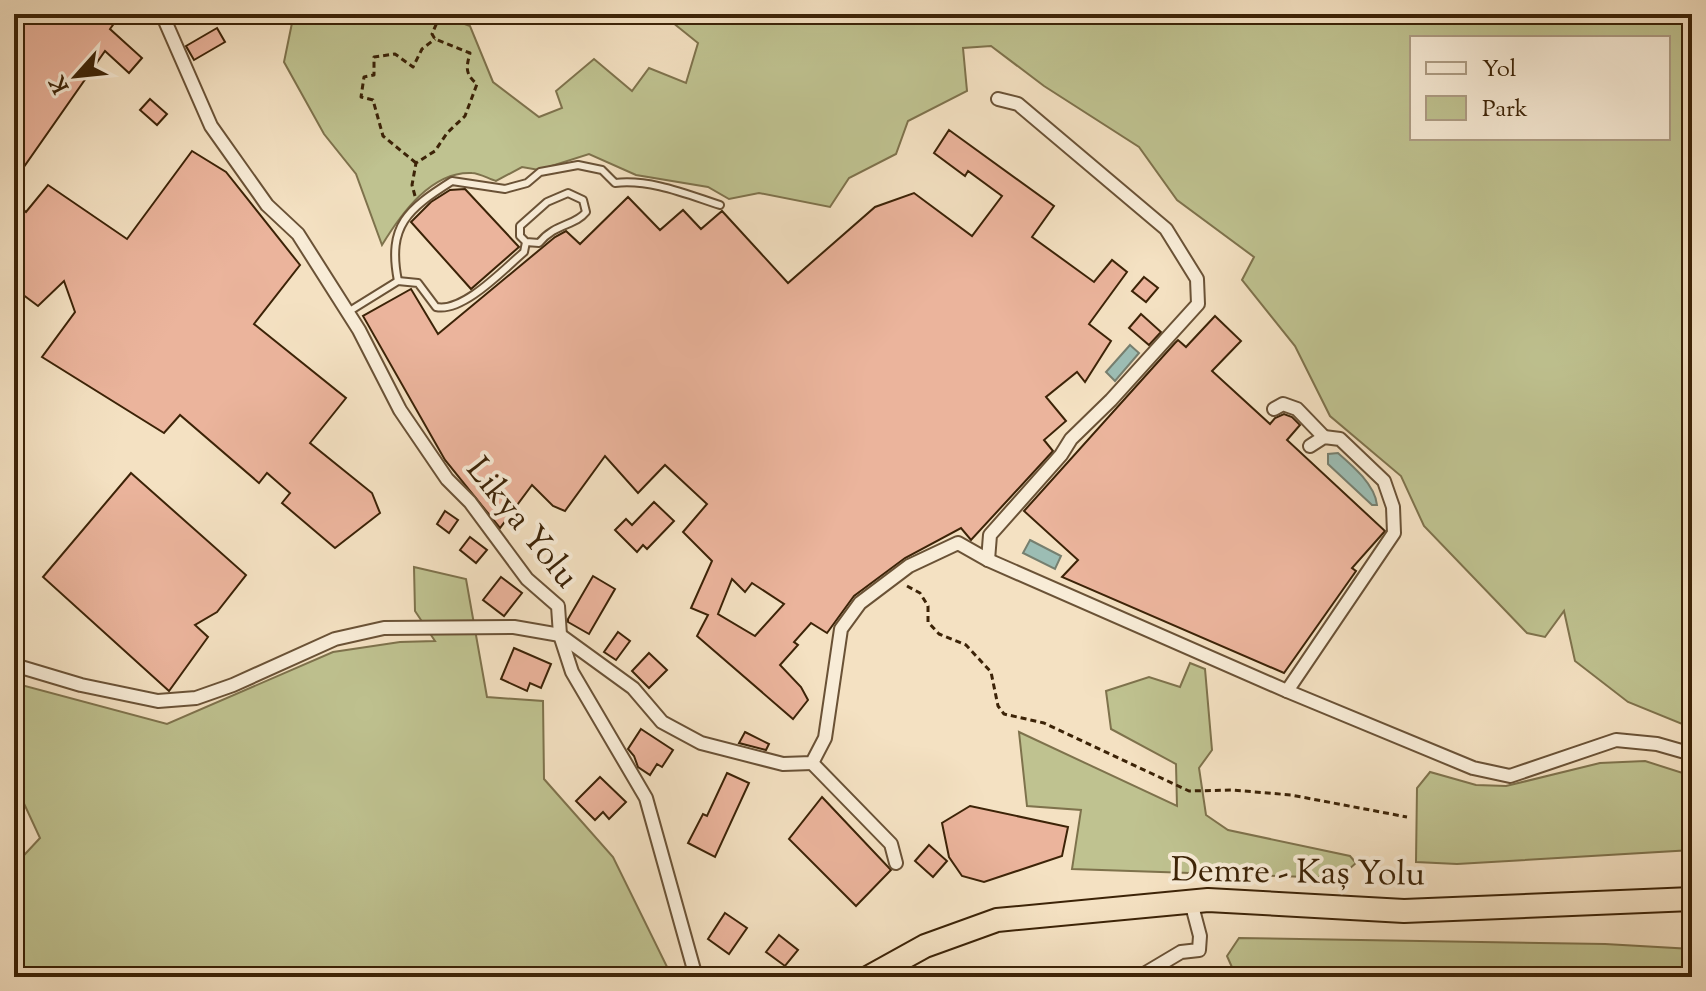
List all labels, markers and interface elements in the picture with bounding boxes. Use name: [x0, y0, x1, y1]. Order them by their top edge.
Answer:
north arrow: [36, 36, 116, 116]
legend: [1410, 36, 1670, 140]
text: Yol: [1482, 53, 1517, 87]
text: K: [43, 69, 79, 98]
text: Park: [1482, 93, 1528, 127]
street label: Likya Yolu: [453, 448, 589, 600]
street label: Demre - Kaş Yolu: [1171, 847, 1425, 901]

